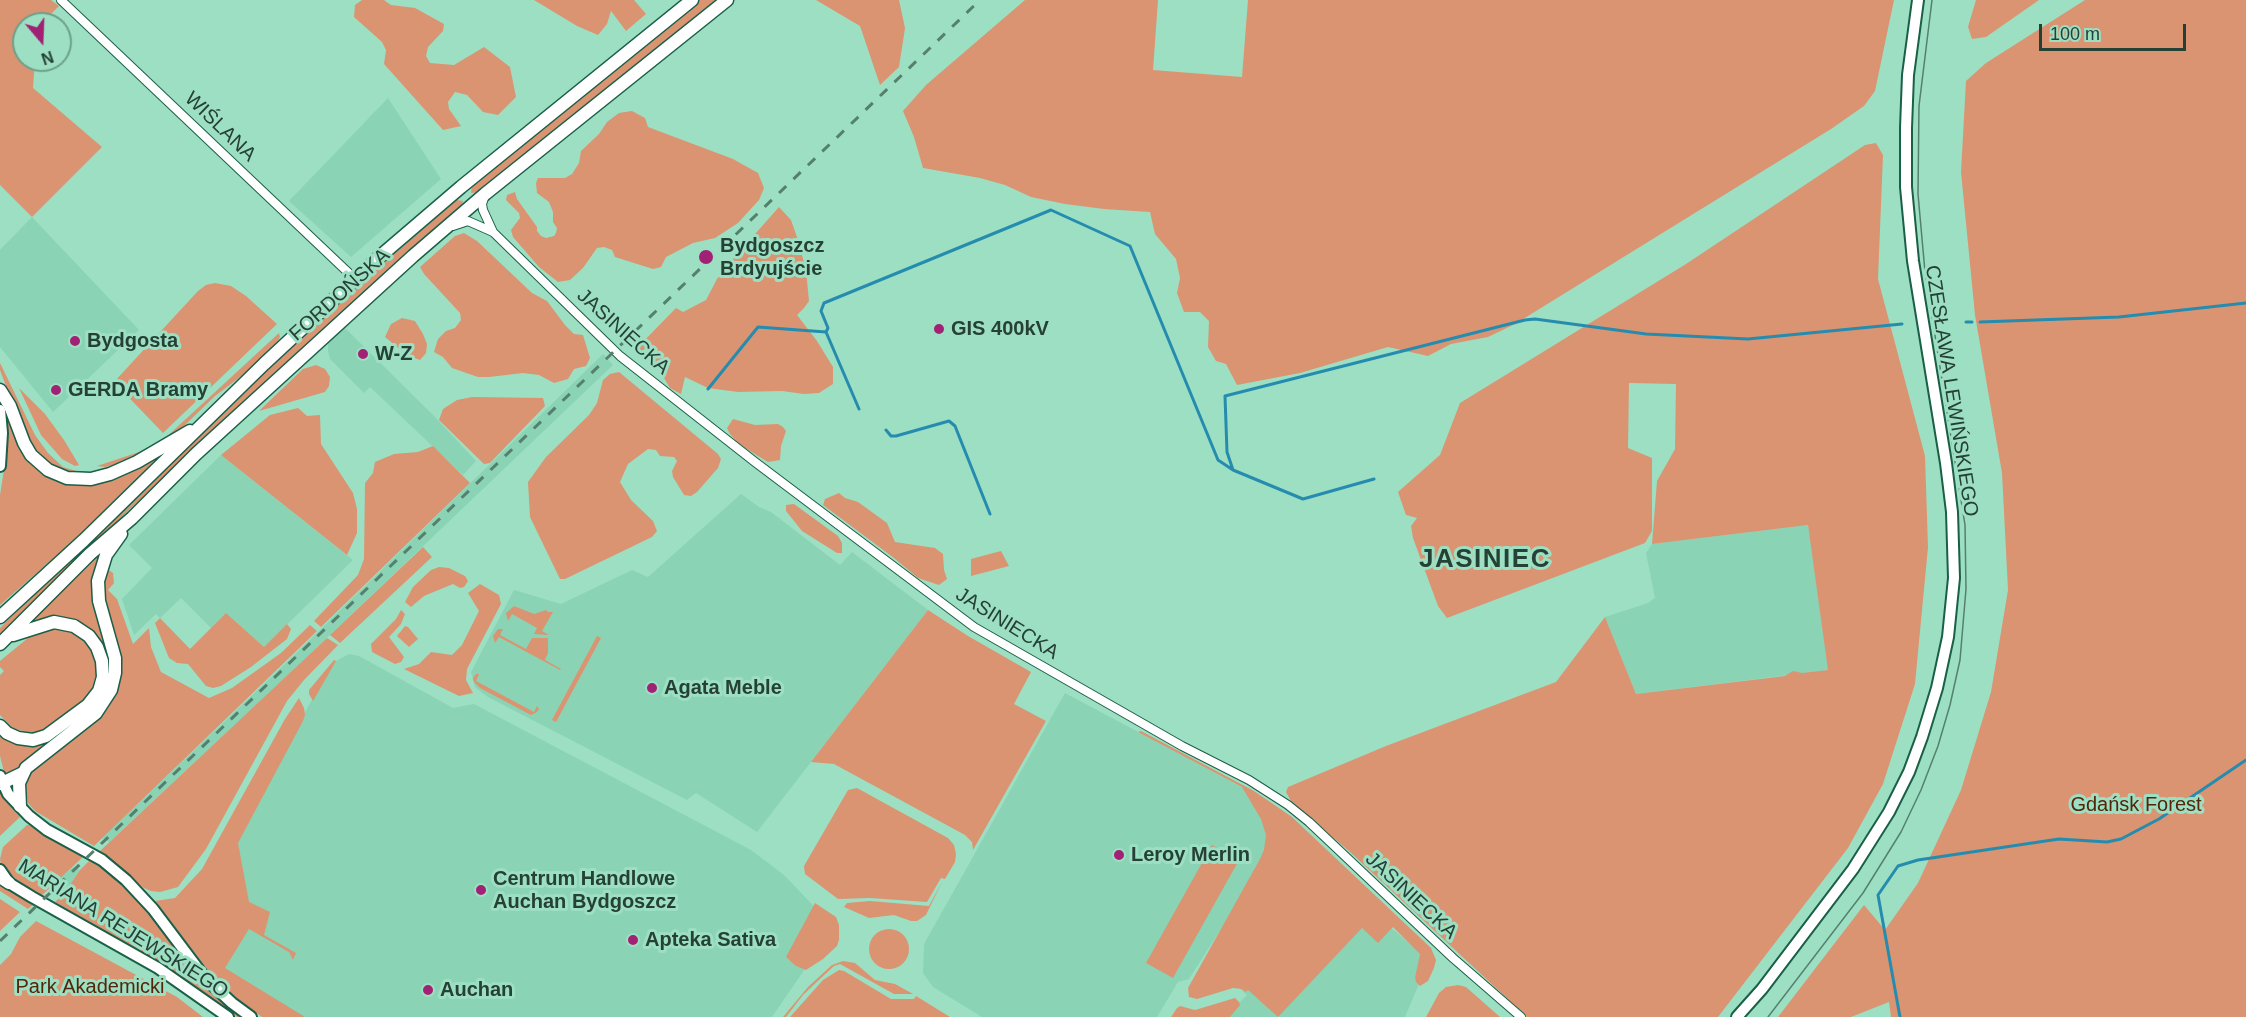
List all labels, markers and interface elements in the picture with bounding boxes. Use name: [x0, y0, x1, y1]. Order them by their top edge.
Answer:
north arrow: [12, 12, 72, 72]
scale bar: [2042, 12, 2189, 50]
text: 100 m: [2050, 24, 2100, 44]
text: N: [39, 48, 56, 68]
street label: WIŚLANA: [179, 87, 261, 167]
place label: Bydgoszcz Brdyujście: [720, 234, 824, 281]
street label: FORDOŃSKA: [285, 244, 395, 346]
marker: Bydgoszcz Brdyujście: [697, 248, 715, 266]
street label: CZESŁAWA LEWIŃSKIEGO: [1919, 264, 1983, 518]
street label: JASINIECKA: [572, 284, 674, 380]
place label: GIS 400kV: [951, 317, 1049, 341]
marker: GIS 400kV: [932, 322, 946, 336]
place label: Bydgosta: [87, 329, 178, 353]
marker: Bydgosta: [68, 334, 82, 348]
place label: W-Z: [375, 342, 412, 366]
marker: W-Z: [356, 347, 370, 361]
place label: GERDA Bramy: [68, 378, 208, 402]
marker: GERDA Bramy: [49, 383, 63, 397]
district label: JASINIEC: [1419, 544, 1551, 576]
street label: JASINIECKA: [951, 583, 1063, 665]
place label: Agata Meble: [664, 676, 782, 700]
marker: Agata Meble: [645, 681, 659, 695]
park label: Gdańsk Forest: [2070, 793, 2202, 817]
place label: Leroy Merlin: [1131, 843, 1250, 867]
street label: JASINIECKA: [1360, 847, 1462, 945]
marker: Leroy Merlin: [1112, 848, 1126, 862]
street label: MARIANA REJEWSKIEGO: [13, 854, 233, 1004]
place label: Centrum Handlowe Auchan Bydgoszcz: [493, 867, 676, 914]
marker: Centrum Handlowe Auchan Bydgoszcz: [474, 883, 488, 897]
place label: Apteka Sativa: [645, 928, 776, 952]
marker: Apteka Sativa: [626, 933, 640, 947]
park label: Park Akademicki: [16, 975, 164, 999]
place label: Auchan: [440, 978, 513, 1002]
marker: Auchan: [421, 983, 435, 997]

